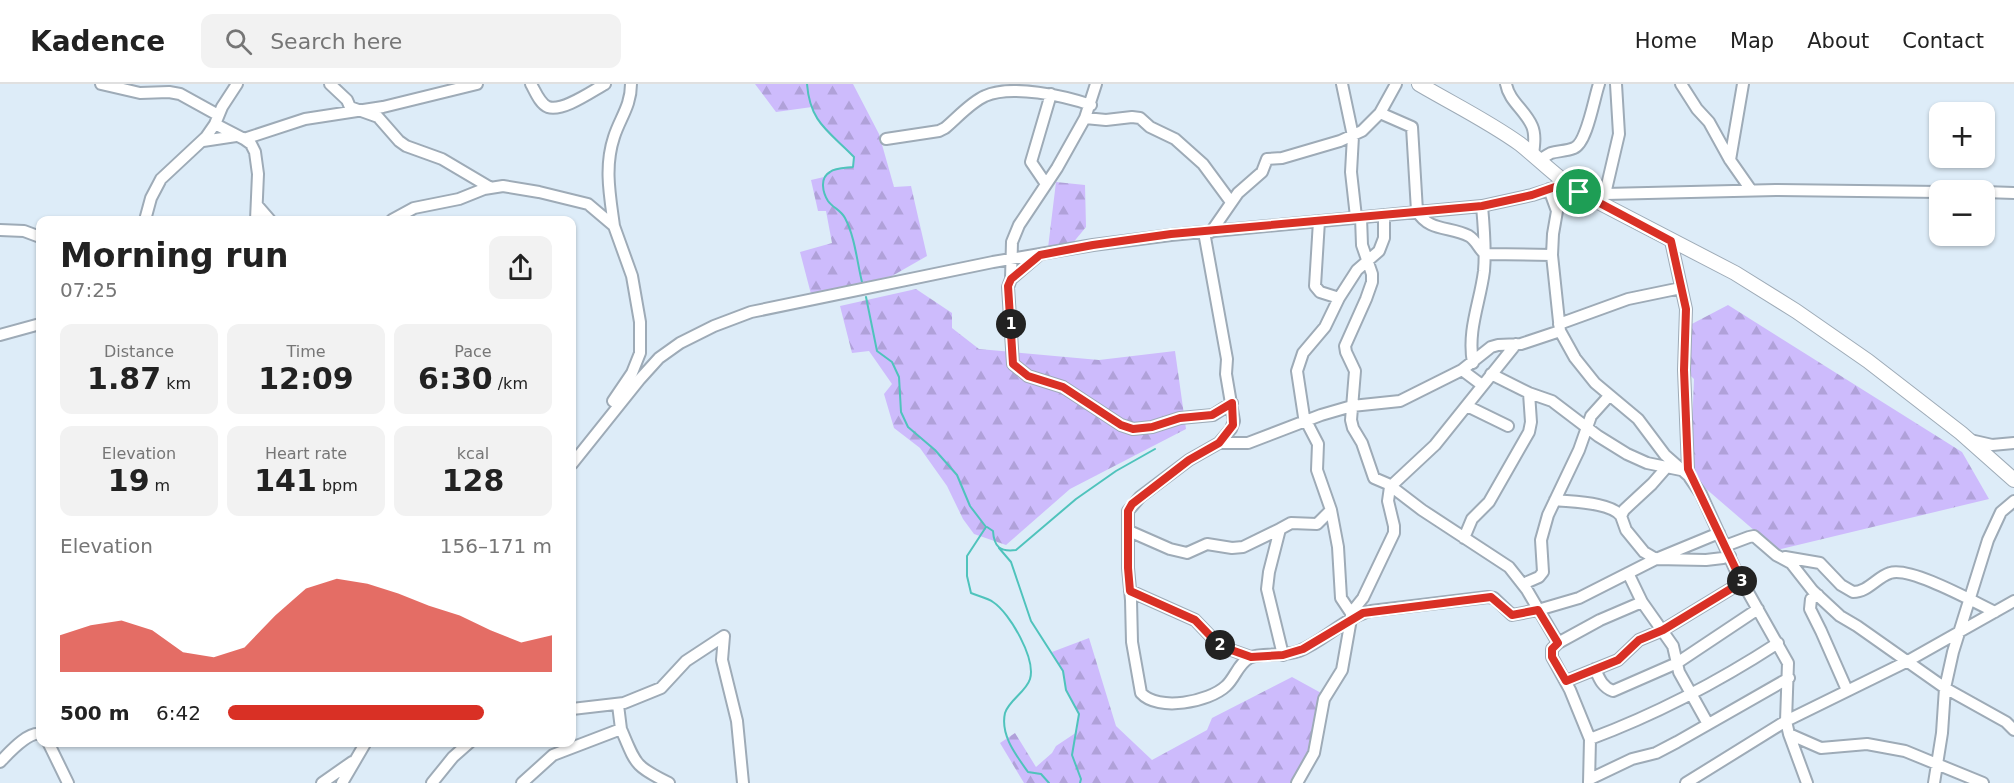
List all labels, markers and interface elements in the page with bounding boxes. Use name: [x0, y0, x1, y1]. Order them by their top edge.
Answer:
search box: [201, 14, 621, 68]
text: Kadence: [30, 25, 165, 58]
icon: search: [222, 25, 255, 58]
text: Search here: [270, 29, 402, 54]
text: Home: [1635, 29, 1697, 53]
text: Map: [1730, 29, 1774, 53]
text: About: [1807, 29, 1869, 53]
text: Contact: [1902, 29, 1984, 53]
map controls: [1929, 102, 1995, 246]
button: +: [1929, 102, 1995, 168]
pin: [1553, 166, 1604, 217]
icon: arrive: [1562, 175, 1595, 208]
button: −: [1929, 180, 1995, 246]
text: Morning run: [60, 236, 288, 275]
button: share: [489, 236, 552, 299]
text: 07:25: [60, 278, 118, 302]
pin: 1: [996, 309, 1026, 339]
text: 1: [1005, 314, 1017, 333]
text: Distance: [104, 342, 174, 361]
text: Time: [286, 342, 326, 361]
text: Pace: [454, 342, 492, 361]
text: 1.87: [87, 361, 161, 396]
text: 12:09: [258, 361, 354, 396]
text: 6:30: [418, 361, 493, 396]
text: km: [161, 374, 191, 393]
text: /km: [493, 374, 528, 393]
text: Elevation: [102, 444, 176, 463]
text: Heart rate: [265, 444, 347, 463]
text: kcal: [457, 444, 489, 463]
text: 19: [108, 463, 150, 498]
text: 141: [254, 463, 317, 498]
text: 128: [442, 463, 504, 498]
text: m: [150, 476, 170, 495]
text: bpm: [317, 476, 358, 495]
text: Elevation: [60, 534, 153, 558]
text: 156–171 m: [440, 534, 552, 558]
pin: 3: [1727, 566, 1757, 596]
text: 3: [1736, 571, 1748, 590]
pin: 2: [1205, 630, 1235, 660]
text: 2: [1214, 635, 1226, 654]
text: 500 m: [60, 701, 130, 725]
text: 6:42: [156, 701, 201, 725]

